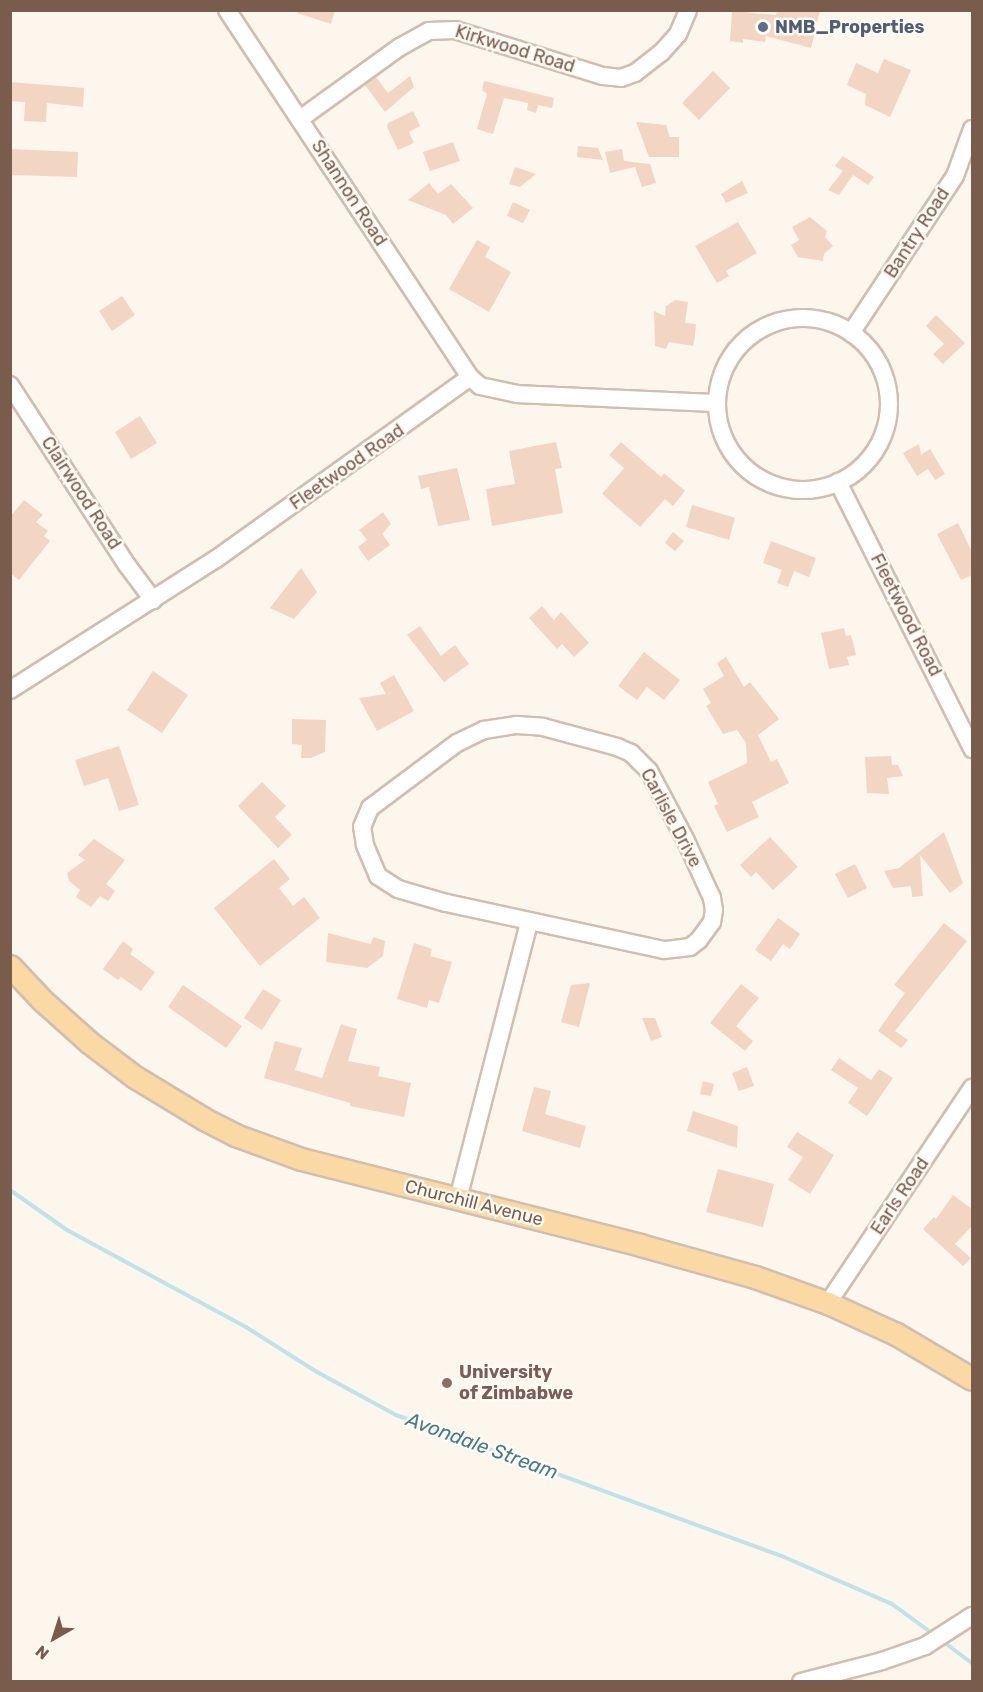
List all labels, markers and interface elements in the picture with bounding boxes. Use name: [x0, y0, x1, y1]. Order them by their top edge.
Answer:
place label: NMB_Properties: [775, 16, 924, 38]
marker: NMB_Properties: [756, 20, 770, 34]
street label: Kirkwood Road: [453, 21, 577, 77]
street label: Shannon Road: [307, 136, 391, 250]
street label: Bantry Road: [880, 184, 954, 282]
street label: Fleetwood Road: [286, 420, 408, 514]
street label: Clairwood Road: [37, 433, 125, 553]
street label: Fleetwood Road: [866, 550, 946, 680]
street label: Carlisle Drive: [636, 765, 706, 871]
street label: Earls Road: [866, 1153, 934, 1239]
street label: Churchill Avenue: [403, 1175, 545, 1231]
place label: University of Zimbabwe: [459, 1362, 574, 1404]
marker: University of Zimbabwe: [440, 1376, 454, 1390]
water label: Avondale Stream: [403, 1407, 561, 1485]
north arrow: [24, 1608, 84, 1668]
text: N: [32, 1641, 53, 1663]

